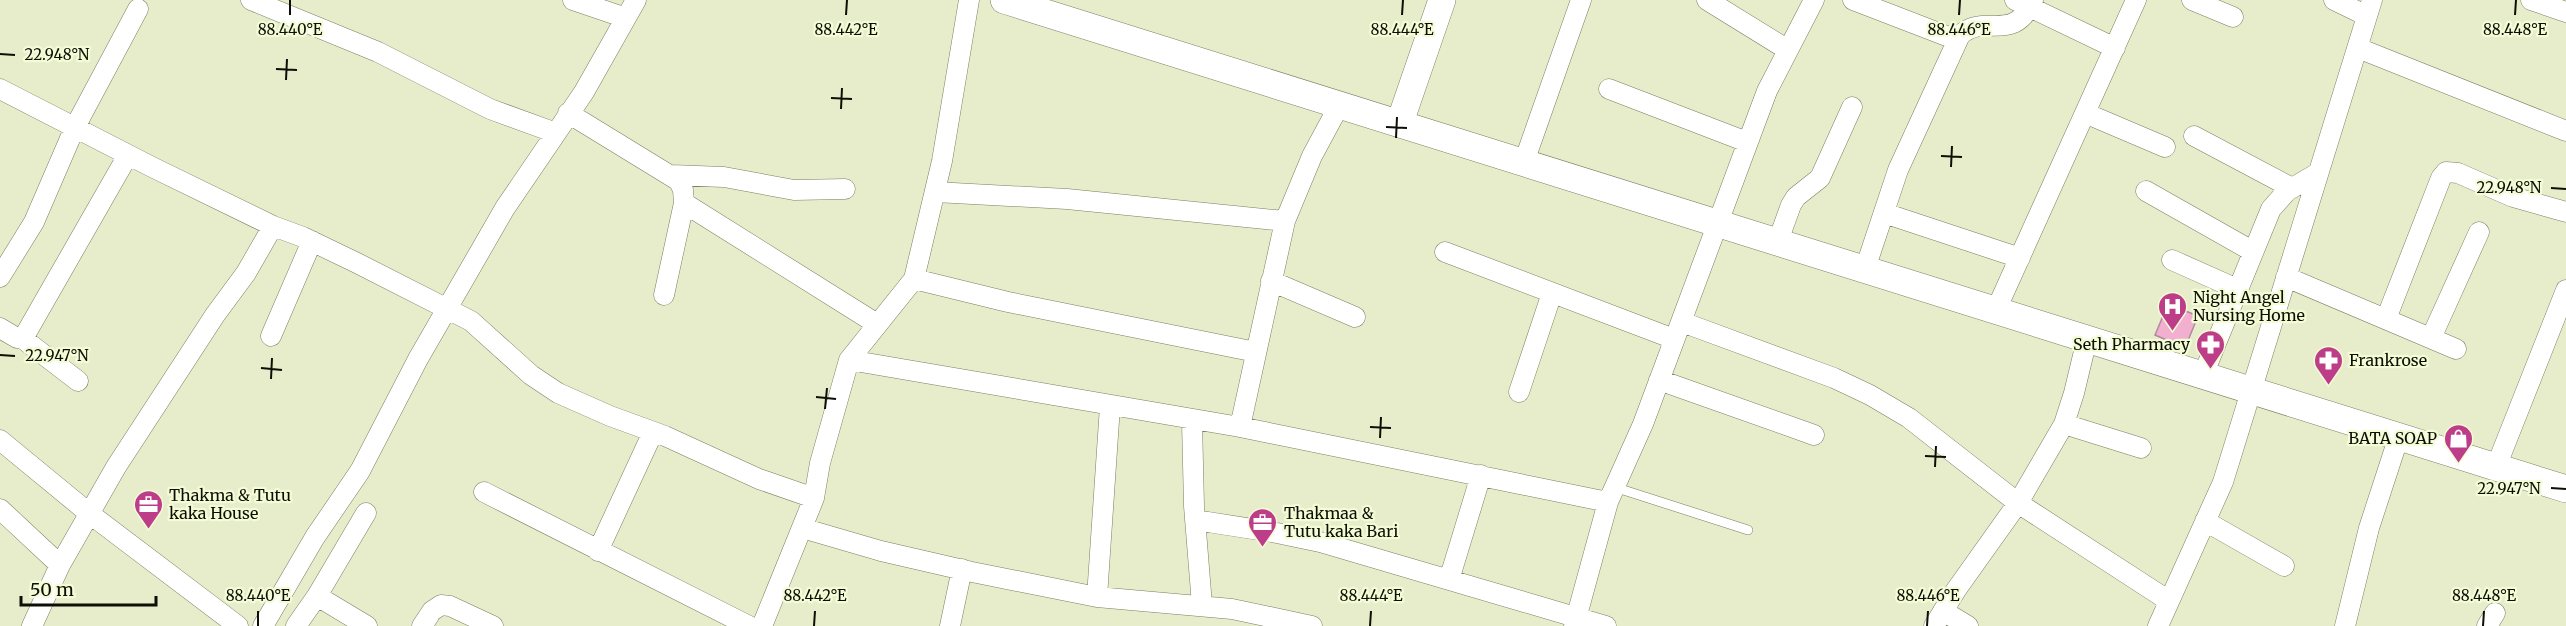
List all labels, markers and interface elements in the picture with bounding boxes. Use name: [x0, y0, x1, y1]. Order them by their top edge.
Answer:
text: 88.440°E: [258, 20, 323, 39]
text: 88.442°E: [814, 20, 878, 39]
text: 88.444°E: [1371, 20, 1434, 39]
text: 88.446°E: [1927, 20, 1991, 39]
text: 88.448°E: [2483, 20, 2548, 39]
text: 22.948°N: [25, 45, 90, 64]
text: 22.948°N: [2477, 178, 2542, 197]
place label: Night Angel Nursing Home: [2193, 287, 2305, 325]
hospital icon: Night Angel Nursing Home: [2156, 290, 2188, 332]
pharmacy icon: Seth Pharmacy: [2195, 328, 2227, 370]
place label: Seth Pharmacy: [2073, 334, 2191, 354]
pharmacy icon: Frankrose: [2312, 344, 2344, 386]
text: 22.947°N: [25, 346, 89, 365]
place label: Frankrose: [2349, 350, 2427, 370]
shop icon: BATA SOAP: [2442, 422, 2474, 464]
place label: BATA SOAP: [2348, 428, 2437, 448]
text: 22.947°N: [2477, 479, 2541, 498]
place label: Thakma & Tutu kaka House: [169, 485, 291, 523]
office icon: Thakma & Tutu kaka House: [132, 488, 164, 530]
place label: Thakmaa & Tutu kaka Bari: [1284, 503, 1398, 541]
office icon: Thakmaa & Tutu kaka Bari: [1247, 506, 1279, 548]
scale bar: [21, 569, 156, 607]
text: 50 m: [30, 578, 74, 601]
text: 88.440°E: [226, 586, 291, 605]
text: 88.442°E: [783, 586, 847, 605]
text: 88.444°E: [1340, 586, 1403, 605]
text: 88.446°E: [1896, 586, 1960, 605]
text: 88.448°E: [2452, 586, 2517, 605]

